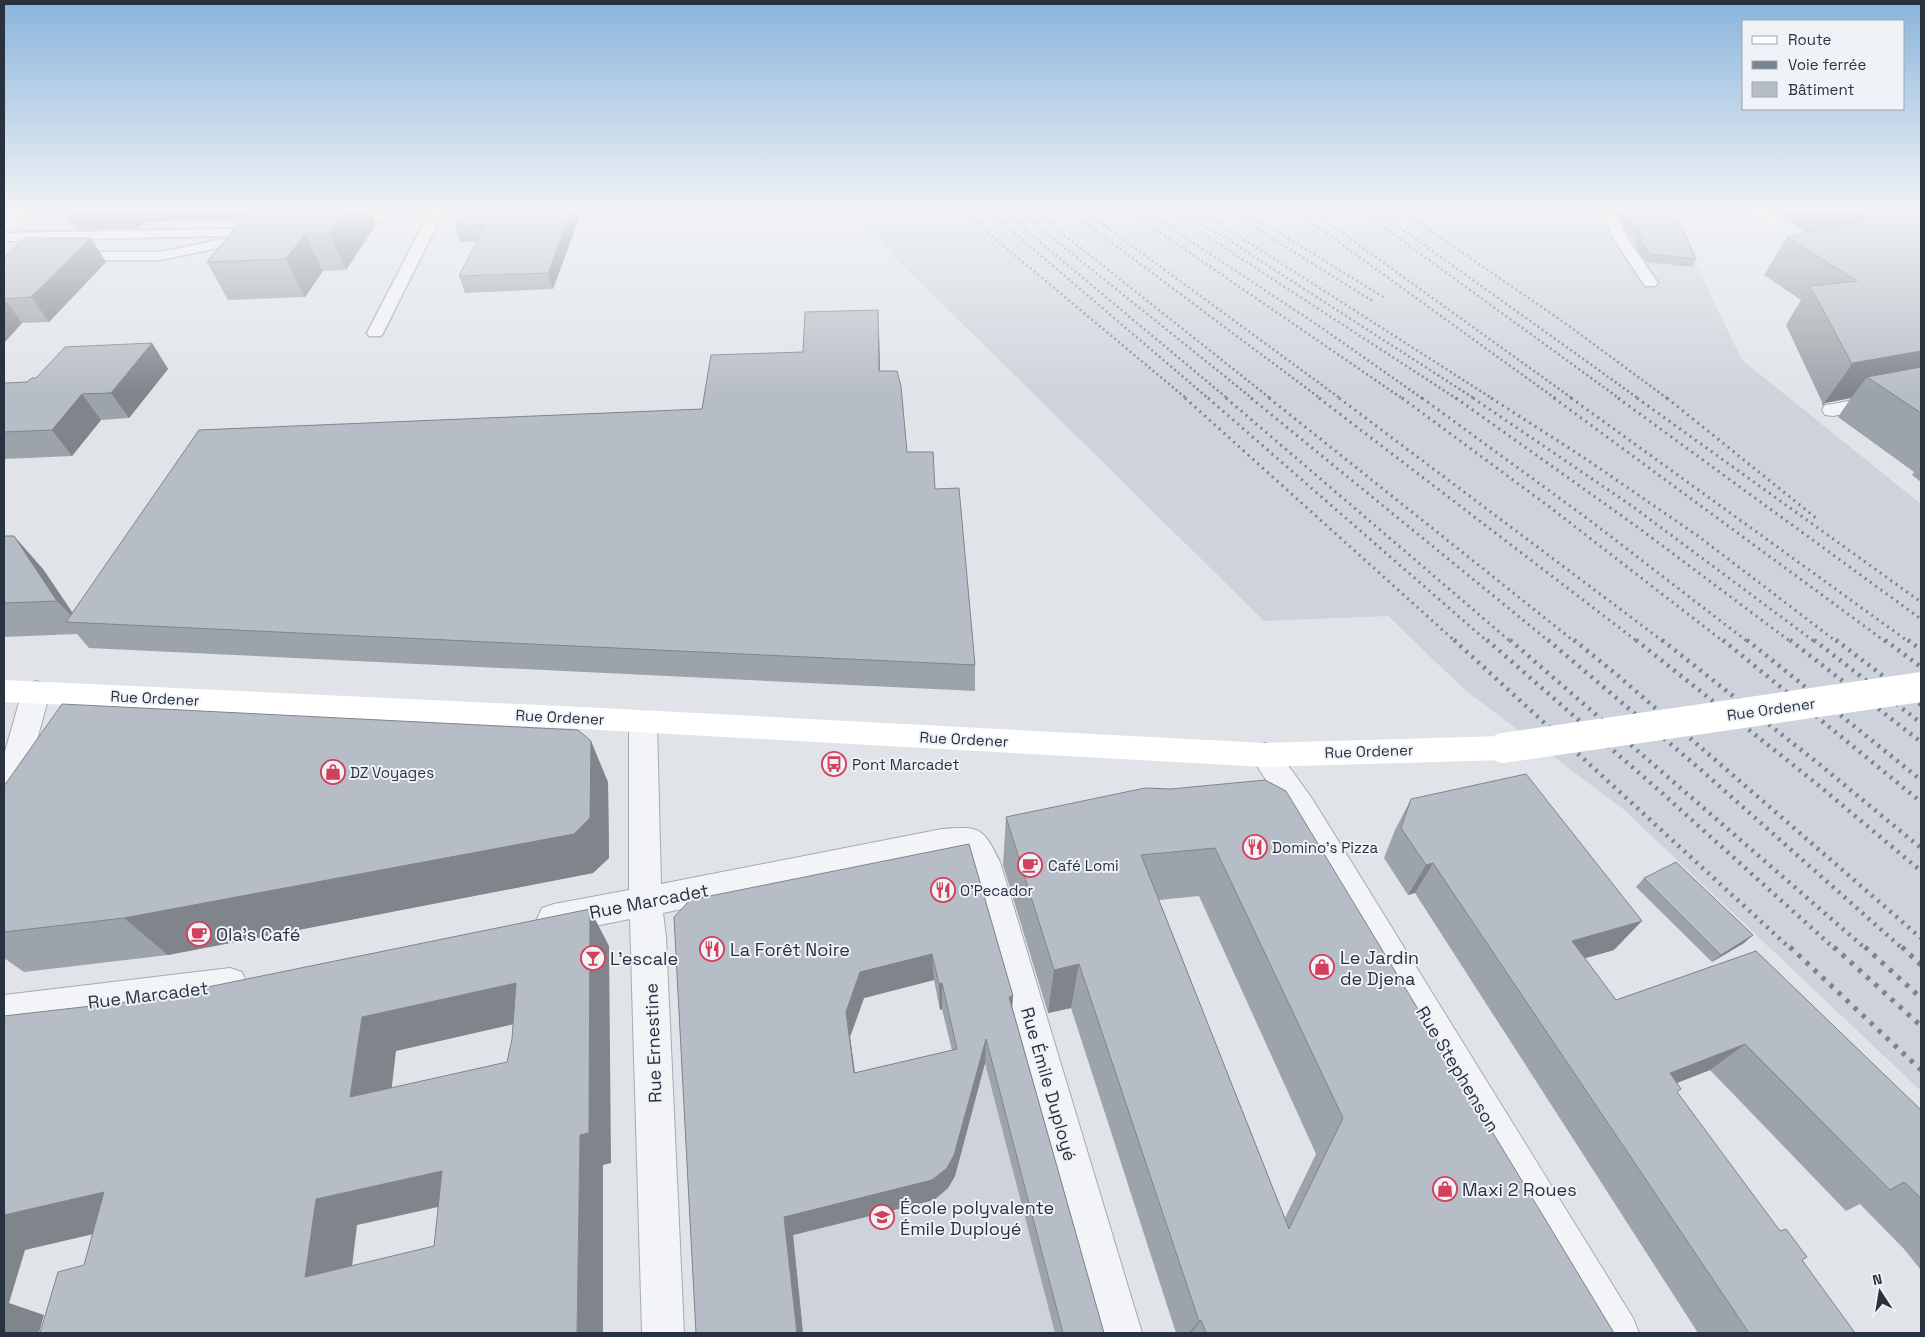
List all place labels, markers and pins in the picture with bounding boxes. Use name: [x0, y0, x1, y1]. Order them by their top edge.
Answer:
bus stop icon: Pont Marcadet: [821, 751, 847, 777]
place label: Pont Marcadet: [852, 755, 959, 774]
shop icon: DZ Voyages: [320, 759, 346, 785]
place label: DZ Voyages: [350, 763, 434, 782]
restaurant icon: Domino's Pizza: [1242, 834, 1268, 860]
place label: Domino's Pizza: [1272, 838, 1379, 857]
cafe icon: Café Lomi: [1017, 852, 1043, 878]
place label: Café Lomi: [1048, 856, 1119, 875]
restaurant icon: O'Pecador: [930, 877, 956, 903]
place label: O'Pecador: [960, 881, 1034, 900]
cafe icon: Ola’s Café: [186, 921, 212, 947]
place label: Ola’s Café: [216, 923, 300, 946]
restaurant icon: La Forêt Noire: [699, 936, 725, 962]
place label: La Forêt Noire: [730, 938, 850, 961]
bar icon: L'escale: [580, 945, 606, 971]
place label: Le Jardin de Djena: [1340, 946, 1419, 990]
place label: L'escale: [610, 947, 678, 970]
shop icon: Le Jardin de Djena: [1309, 954, 1335, 980]
shop icon: Maxi 2 Roues: [1432, 1176, 1458, 1202]
place label: Maxi 2 Roues: [1462, 1178, 1577, 1201]
place label: École polyvalente Émile Duployé: [900, 1196, 1054, 1240]
school or university icon: École polyvalente Émile Duployé: [869, 1204, 895, 1230]

